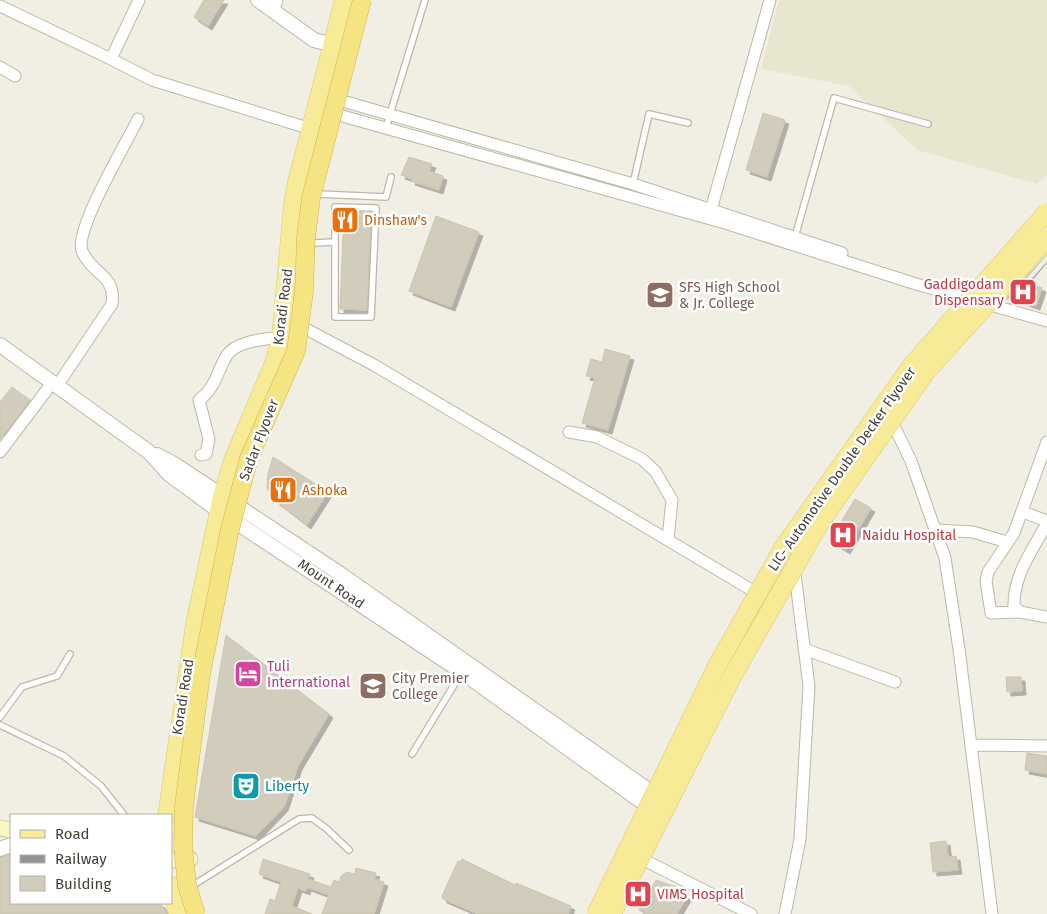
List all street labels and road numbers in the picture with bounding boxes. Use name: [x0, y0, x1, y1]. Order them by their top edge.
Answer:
street label: Koradi Road: [270, 268, 296, 346]
street label: LIC- Automotive Double Decker Flyover: [765, 363, 920, 574]
street label: Sadar Flyover: [236, 396, 283, 483]
street label: Mount Road: [295, 556, 367, 612]
street label: Koradi Road: [169, 658, 197, 736]

